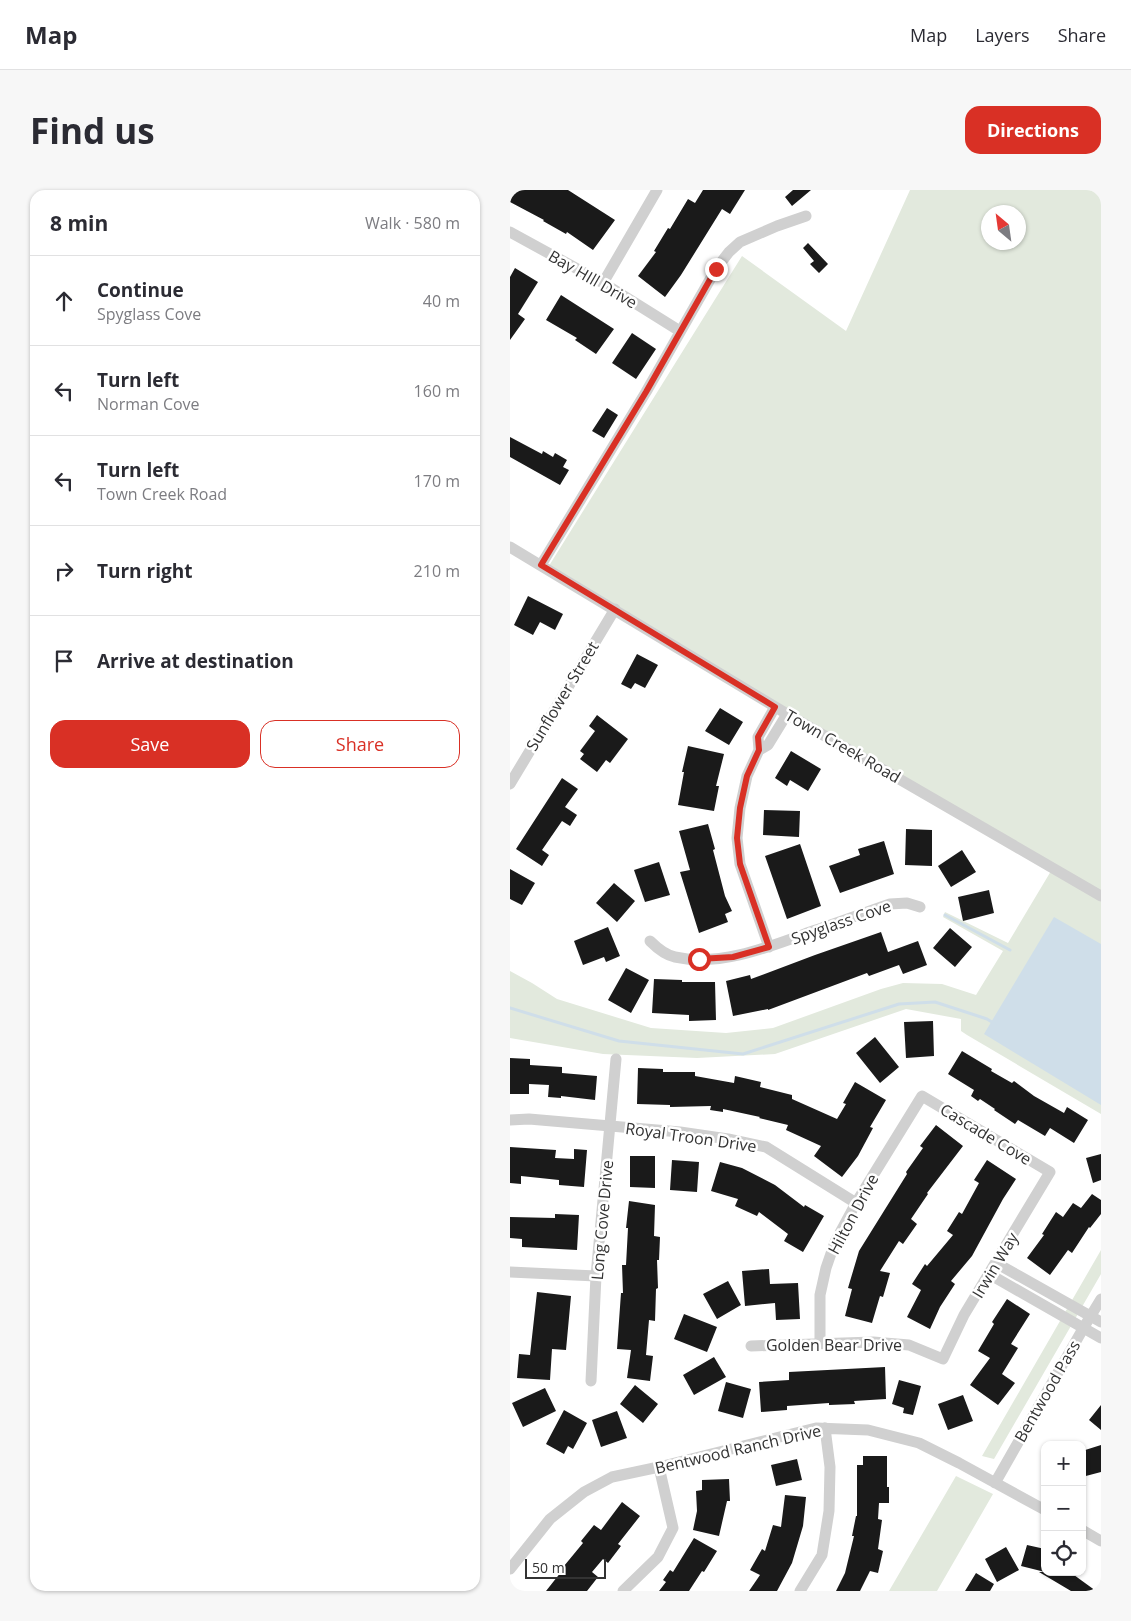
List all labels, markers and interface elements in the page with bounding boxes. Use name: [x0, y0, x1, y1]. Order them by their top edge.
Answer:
text: Map: [25, 18, 77, 51]
text: Map: [910, 23, 947, 47]
text: Layers: [975, 23, 1030, 47]
text: Share: [1058, 23, 1106, 47]
button: Directions: [965, 106, 1101, 154]
text: Find us: [30, 107, 155, 154]
north arrow: [981, 205, 1026, 250]
text: 8 min: [50, 209, 108, 237]
text: Walk · 580 m: [365, 212, 460, 234]
street label: Bay HIll Drive: [545, 245, 641, 313]
route end: [705, 258, 728, 281]
text: Continue: [97, 277, 184, 303]
icon: ahead: [50, 287, 78, 315]
text: 40 m: [423, 290, 460, 312]
text: Spyglass Cove: [97, 303, 201, 325]
text: Turn left: [97, 367, 179, 393]
icon: left: [50, 377, 78, 405]
text: 160 m: [414, 380, 460, 402]
text: Norman Cove: [97, 393, 200, 415]
text: Turn left: [97, 457, 179, 483]
icon: left: [50, 467, 78, 495]
text: 170 m: [414, 470, 460, 492]
text: Town Creek Road: [97, 483, 227, 505]
icon: right: [50, 557, 78, 585]
text: Turn right: [97, 558, 192, 584]
text: 210 m: [414, 560, 460, 582]
street label: Sunflower Street: [521, 637, 604, 755]
icon: arrive: [50, 647, 78, 675]
text: Arrive at destination: [97, 648, 294, 674]
street label: Town Creek Road: [781, 704, 905, 788]
button: Save: [50, 720, 250, 768]
button: Share: [260, 720, 460, 768]
street label: Spyglass Cove: [788, 895, 894, 949]
route start: [688, 948, 711, 971]
street label: Cascade Cove: [936, 1098, 1036, 1170]
street label: Royal Troon Drive: [624, 1117, 758, 1157]
street label: Long Cove Drive: [586, 1159, 618, 1281]
street label: Hilton Drive: [823, 1170, 883, 1258]
street label: Irwin Way: [967, 1227, 1024, 1302]
street label: Golden Bear Drive: [766, 1334, 902, 1356]
street label: Bentwood Pass: [1009, 1336, 1085, 1446]
street label: Bentwood Ranch Drive: [653, 1419, 823, 1479]
map controls: [1041, 1441, 1086, 1576]
button: +: [1041, 1441, 1086, 1486]
button: −: [1041, 1486, 1086, 1531]
button: locate: [1041, 1531, 1086, 1576]
scale bar: [525, 1556, 606, 1579]
text: 50 m: [532, 1558, 565, 1577]

